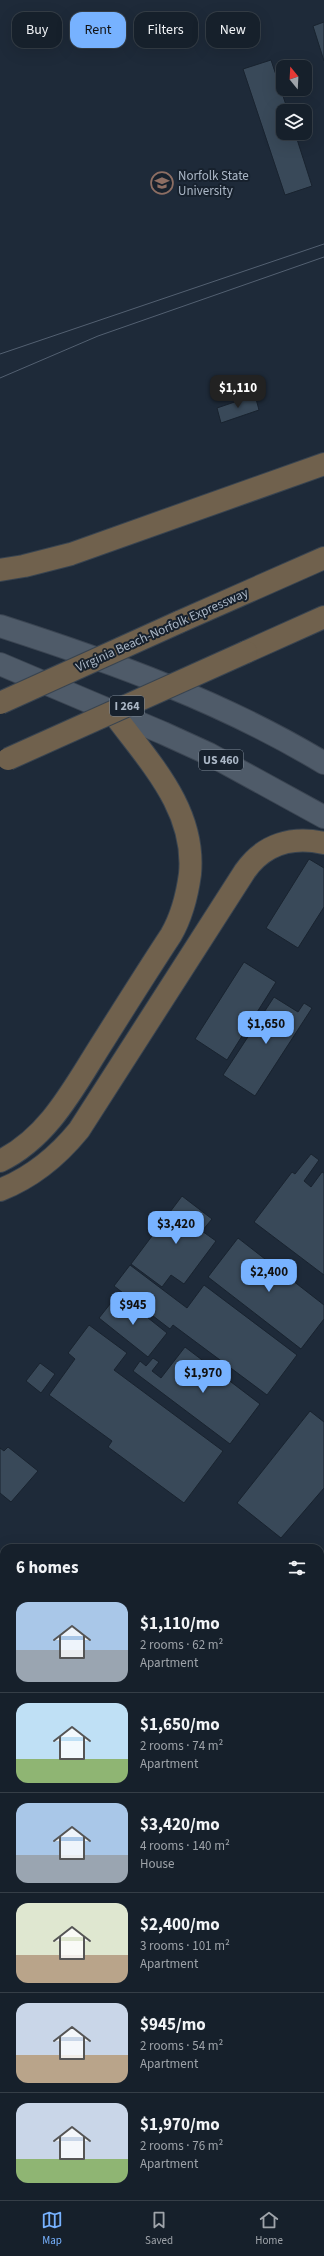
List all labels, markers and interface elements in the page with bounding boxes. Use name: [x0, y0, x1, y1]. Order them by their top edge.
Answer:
chip: Buy: [12, 12, 62, 48]
chip: Rent: [70, 12, 126, 48]
chip: Filters: [134, 12, 198, 48]
chip: New: [206, 12, 260, 48]
north arrow: [276, 60, 312, 96]
map controls: [276, 60, 312, 140]
button: layers: [276, 104, 312, 140]
place label: Norfolk State University: [178, 167, 249, 200]
school or university icon: Norfolk State University: [149, 170, 175, 196]
pin: $1,110: [205, 375, 271, 409]
text: $1,110: [219, 379, 257, 397]
street label: Virginia Beach-Norfolk Expressway: [73, 584, 251, 676]
road number: I 264: [110, 696, 144, 716]
road number: US 460: [199, 750, 243, 770]
pin: $1,650: [233, 1011, 299, 1045]
text: $1,650: [247, 1015, 285, 1033]
pin: $3,420: [143, 1211, 209, 1245]
text: $3,420: [157, 1215, 195, 1233]
pin: $2,400: [236, 1259, 302, 1293]
text: $2,400: [250, 1263, 288, 1281]
pin: $945: [109, 1292, 157, 1326]
text: $945: [119, 1296, 147, 1314]
pin: $1,970: [170, 1360, 236, 1394]
text: $1,970: [184, 1364, 222, 1382]
text: 6 homes: [16, 1556, 78, 1580]
icon: filters: [286, 1557, 308, 1579]
text: $1,110/mo: [140, 1612, 220, 1636]
icon: home: [48, 1618, 96, 1666]
text: 2 rooms · 62 m²: [140, 1636, 223, 1654]
text: Apartment: [140, 1654, 198, 1672]
text: $1,650/mo: [140, 1713, 220, 1737]
icon: home: [48, 1719, 96, 1767]
text: 2 rooms · 74 m²: [140, 1737, 223, 1755]
text: Apartment: [140, 1755, 198, 1773]
text: $3,420/mo: [140, 1813, 220, 1837]
icon: home: [48, 1819, 96, 1867]
text: 4 rooms · 140 m²: [140, 1837, 230, 1855]
text: House: [140, 1855, 175, 1873]
text: $2,400/mo: [140, 1913, 220, 1937]
icon: home: [48, 1919, 96, 1967]
text: 3 rooms · 101 m²: [140, 1937, 230, 1955]
text: Apartment: [140, 1955, 198, 1973]
text: $945/mo: [140, 2013, 206, 2037]
icon: home: [48, 2019, 96, 2067]
text: 2 rooms · 54 m²: [140, 2037, 223, 2055]
text: Apartment: [140, 2055, 198, 2073]
text: $1,970/mo: [140, 2113, 220, 2137]
icon: home: [48, 2119, 96, 2167]
text: 2 rooms · 76 m²: [140, 2137, 223, 2155]
text: Apartment: [140, 2155, 198, 2173]
tab: Map: [41, 2209, 63, 2248]
tab: Saved: [145, 2209, 173, 2248]
tab: Home: [255, 2209, 283, 2248]

